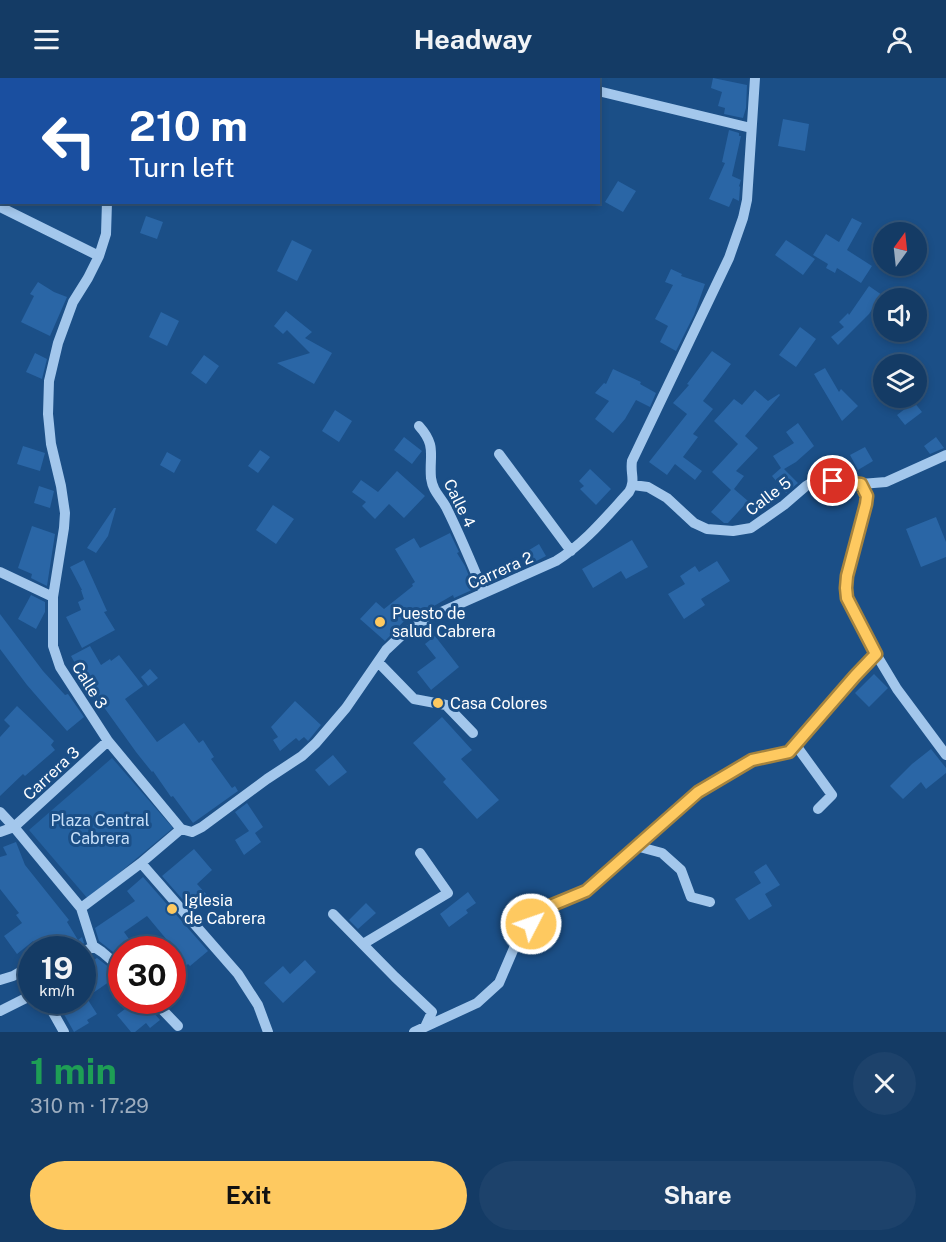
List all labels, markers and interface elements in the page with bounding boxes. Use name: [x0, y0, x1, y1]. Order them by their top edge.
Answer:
icon: menu: [30, 23, 63, 56]
text: Headway: [414, 23, 532, 55]
icon: person: [883, 23, 916, 56]
text: 210 m: [129, 101, 248, 150]
icon: left: [30, 102, 108, 180]
text: Turn left: [129, 151, 235, 183]
north arrow: [873, 222, 927, 276]
map controls: [873, 222, 927, 408]
button: sound: [873, 288, 927, 342]
button: layers: [873, 354, 927, 408]
pin: [807, 455, 858, 506]
icon: arrive: [816, 464, 849, 497]
street label: Calle 5: [742, 473, 795, 520]
street label: Calle 4: [440, 476, 479, 531]
street label: Carrera 2: [465, 548, 536, 593]
place label: Puesto de salud Cabrera: [392, 604, 496, 641]
marker: Puesto de salud Cabrera: [373, 615, 387, 629]
street label: Calle 3: [68, 658, 111, 712]
place label: Casa Colores: [450, 694, 547, 713]
marker: Casa Colores: [431, 696, 445, 710]
street label: Carrera 3: [19, 743, 83, 804]
park label: Plaza Central Cabrera: [50, 811, 150, 848]
place label: Iglesia de Cabrera: [184, 891, 266, 928]
position arrow: [499, 892, 563, 956]
marker: Iglesia de Cabrera: [165, 902, 179, 916]
speed limit sign: 30: [108, 936, 186, 1014]
text: 19: [41, 950, 73, 986]
text: km/h: [39, 982, 75, 999]
text: 1 min: [30, 1050, 117, 1092]
button: close: [853, 1052, 916, 1115]
text: 310 m · 17:29: [30, 1094, 149, 1118]
button: Exit: [30, 1161, 467, 1230]
button: Share: [479, 1161, 916, 1230]

